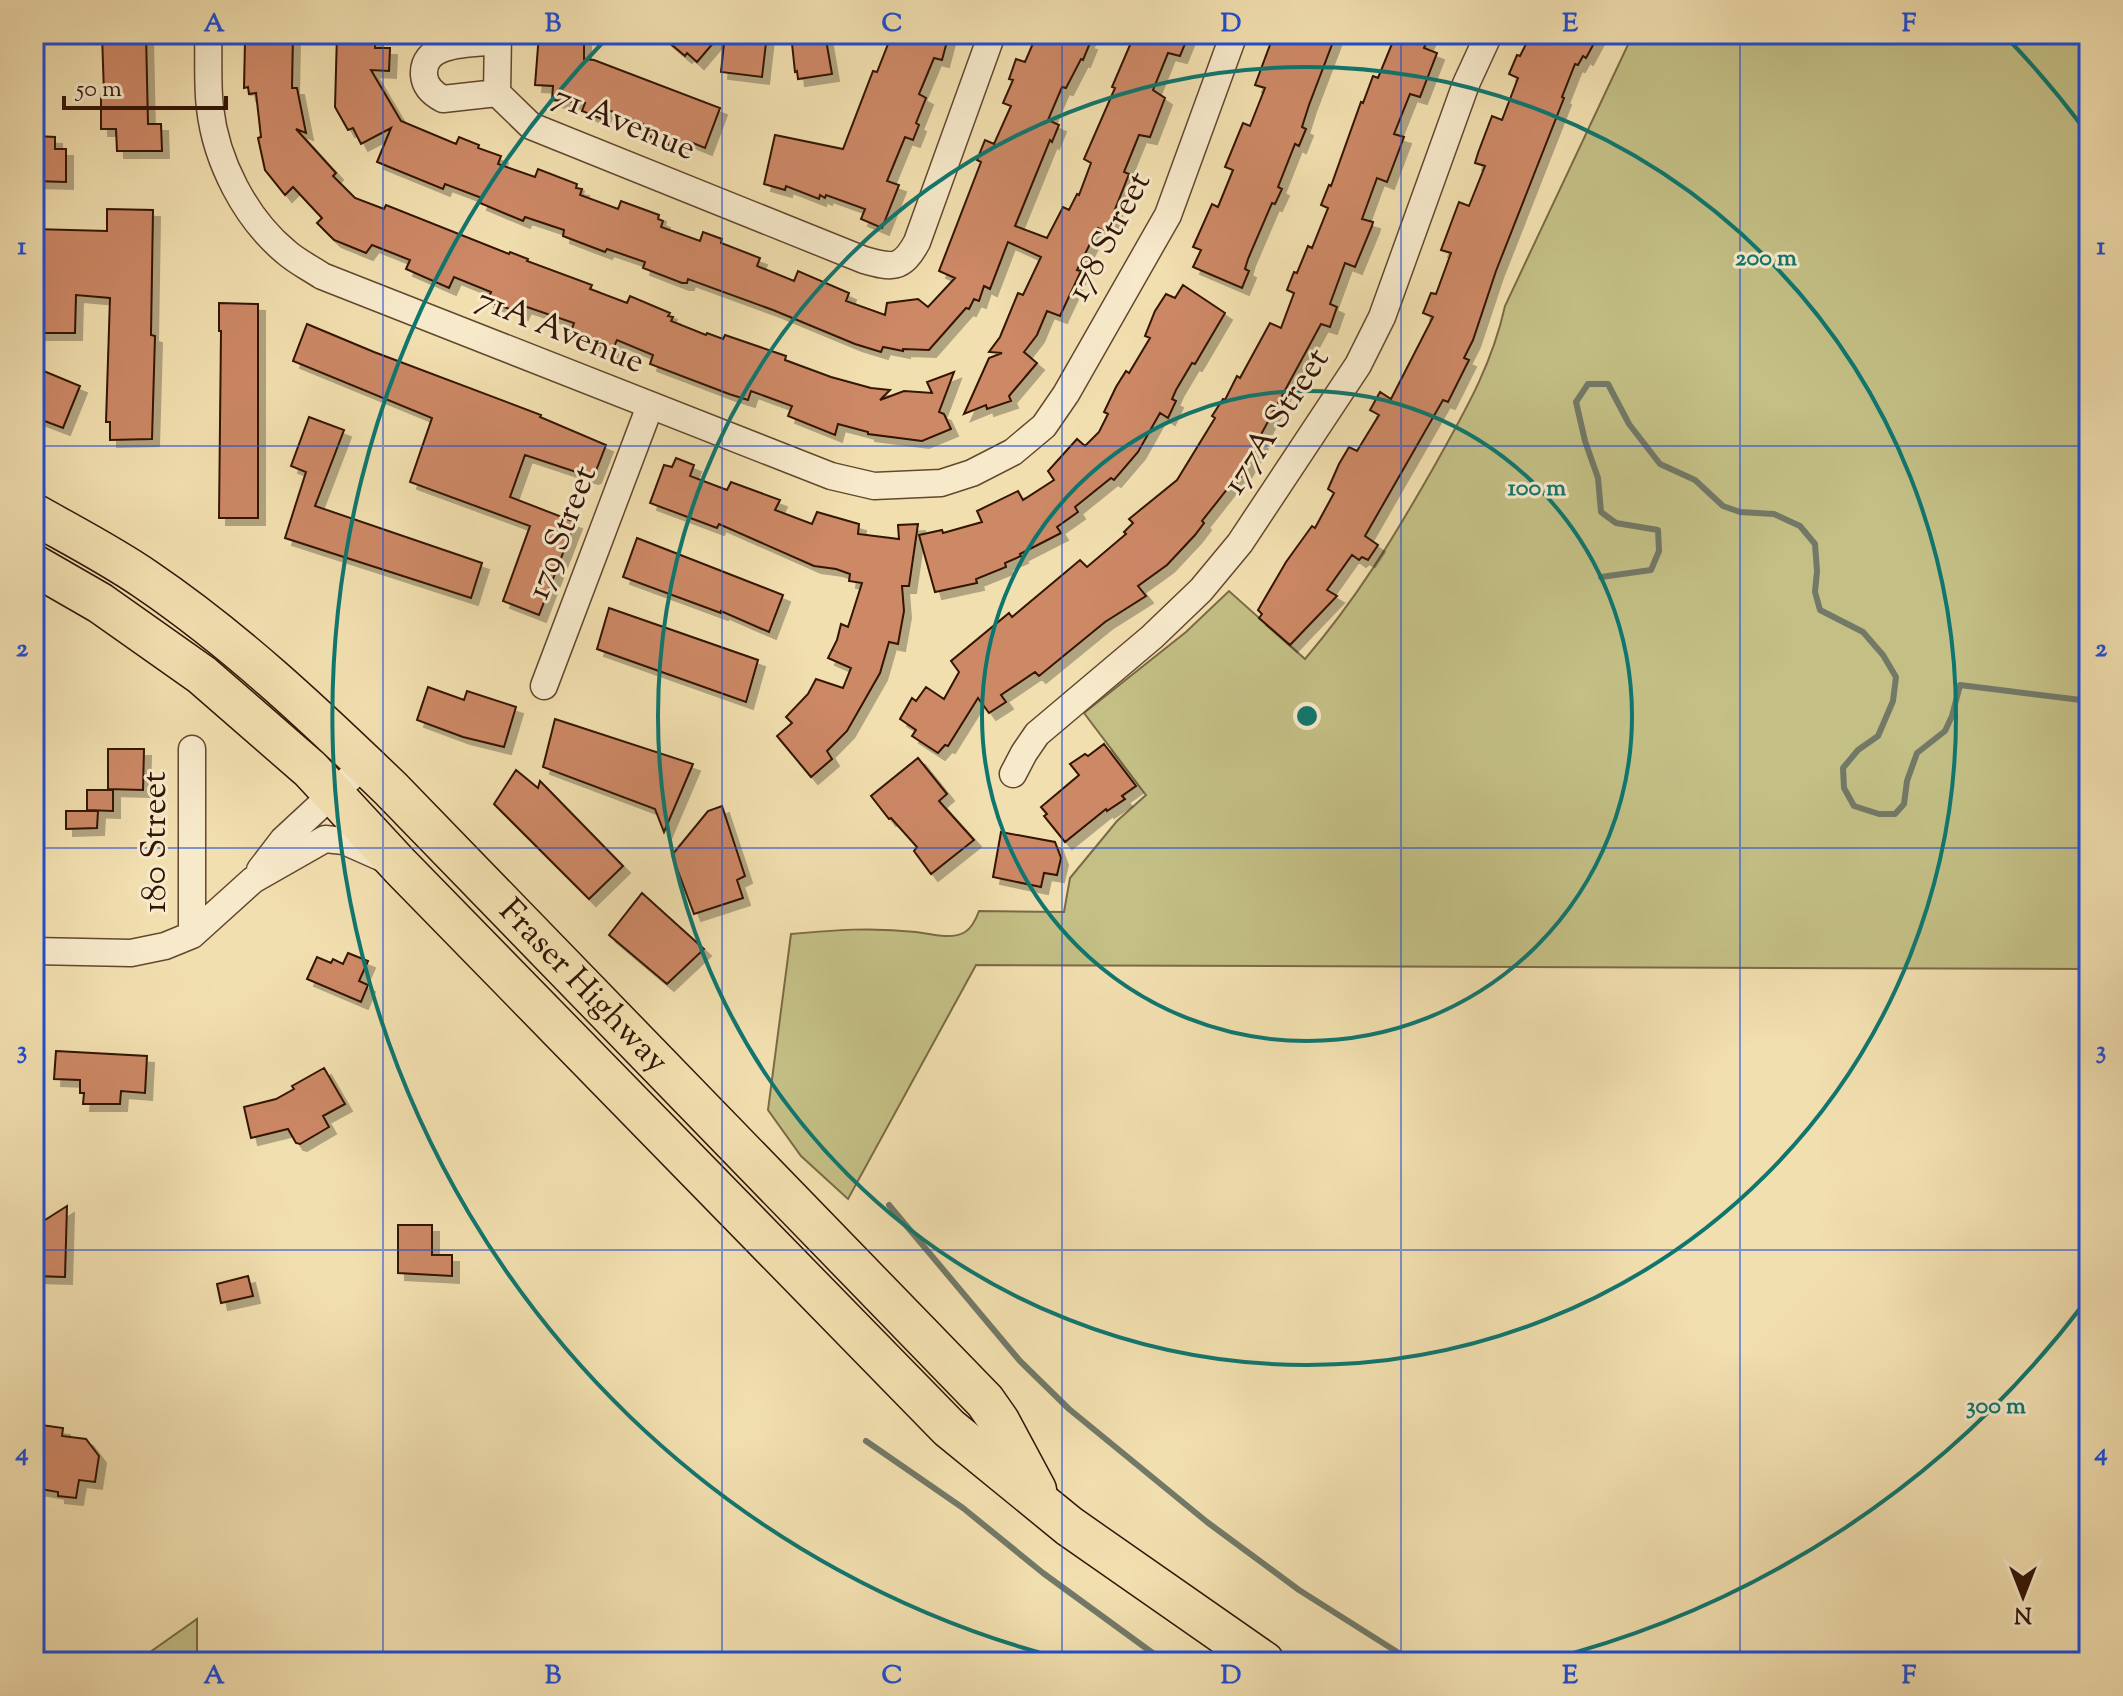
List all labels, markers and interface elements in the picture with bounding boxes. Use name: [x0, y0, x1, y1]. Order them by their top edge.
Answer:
text: A: [203, 6, 225, 43]
text: B: [545, 6, 562, 43]
text: C: [882, 6, 902, 43]
text: D: [1221, 6, 1241, 43]
text: E: [1562, 6, 1578, 43]
text: F: [1902, 6, 1917, 43]
scale bar: [64, 60, 226, 110]
text: 50 m: [74, 73, 122, 107]
street label: 71 Avenue: [546, 73, 702, 175]
street label: 178 Street: [1055, 163, 1165, 311]
text: 1: [18, 229, 27, 266]
text: 1: [2097, 229, 2106, 266]
text: 200 m: [1735, 242, 1797, 276]
street label: 71A Avenue: [469, 276, 651, 388]
street label: 177A Street: [1211, 339, 1343, 505]
street label: 179 Street: [515, 459, 611, 607]
text: 100 m: [1508, 472, 1566, 506]
text: 2: [16, 631, 29, 668]
text: 2: [2095, 631, 2108, 668]
centre of rings: [1293, 702, 1321, 730]
street label: 180 Street: [132, 771, 181, 913]
street label: Fraser Highway: [487, 888, 679, 1085]
text: 3: [17, 1033, 27, 1070]
text: 3: [2096, 1033, 2106, 1070]
text: 300 m: [1966, 1390, 2026, 1424]
text: 4: [14, 1435, 29, 1472]
text: 4: [2093, 1435, 2108, 1472]
north arrow: [1983, 1556, 2063, 1636]
text: N: [2014, 1597, 2032, 1629]
text: A: [203, 1658, 225, 1695]
text: B: [545, 1658, 562, 1695]
text: C: [882, 1658, 902, 1695]
text: D: [1221, 1658, 1241, 1695]
text: E: [1562, 1658, 1578, 1695]
text: F: [1902, 1658, 1917, 1695]

